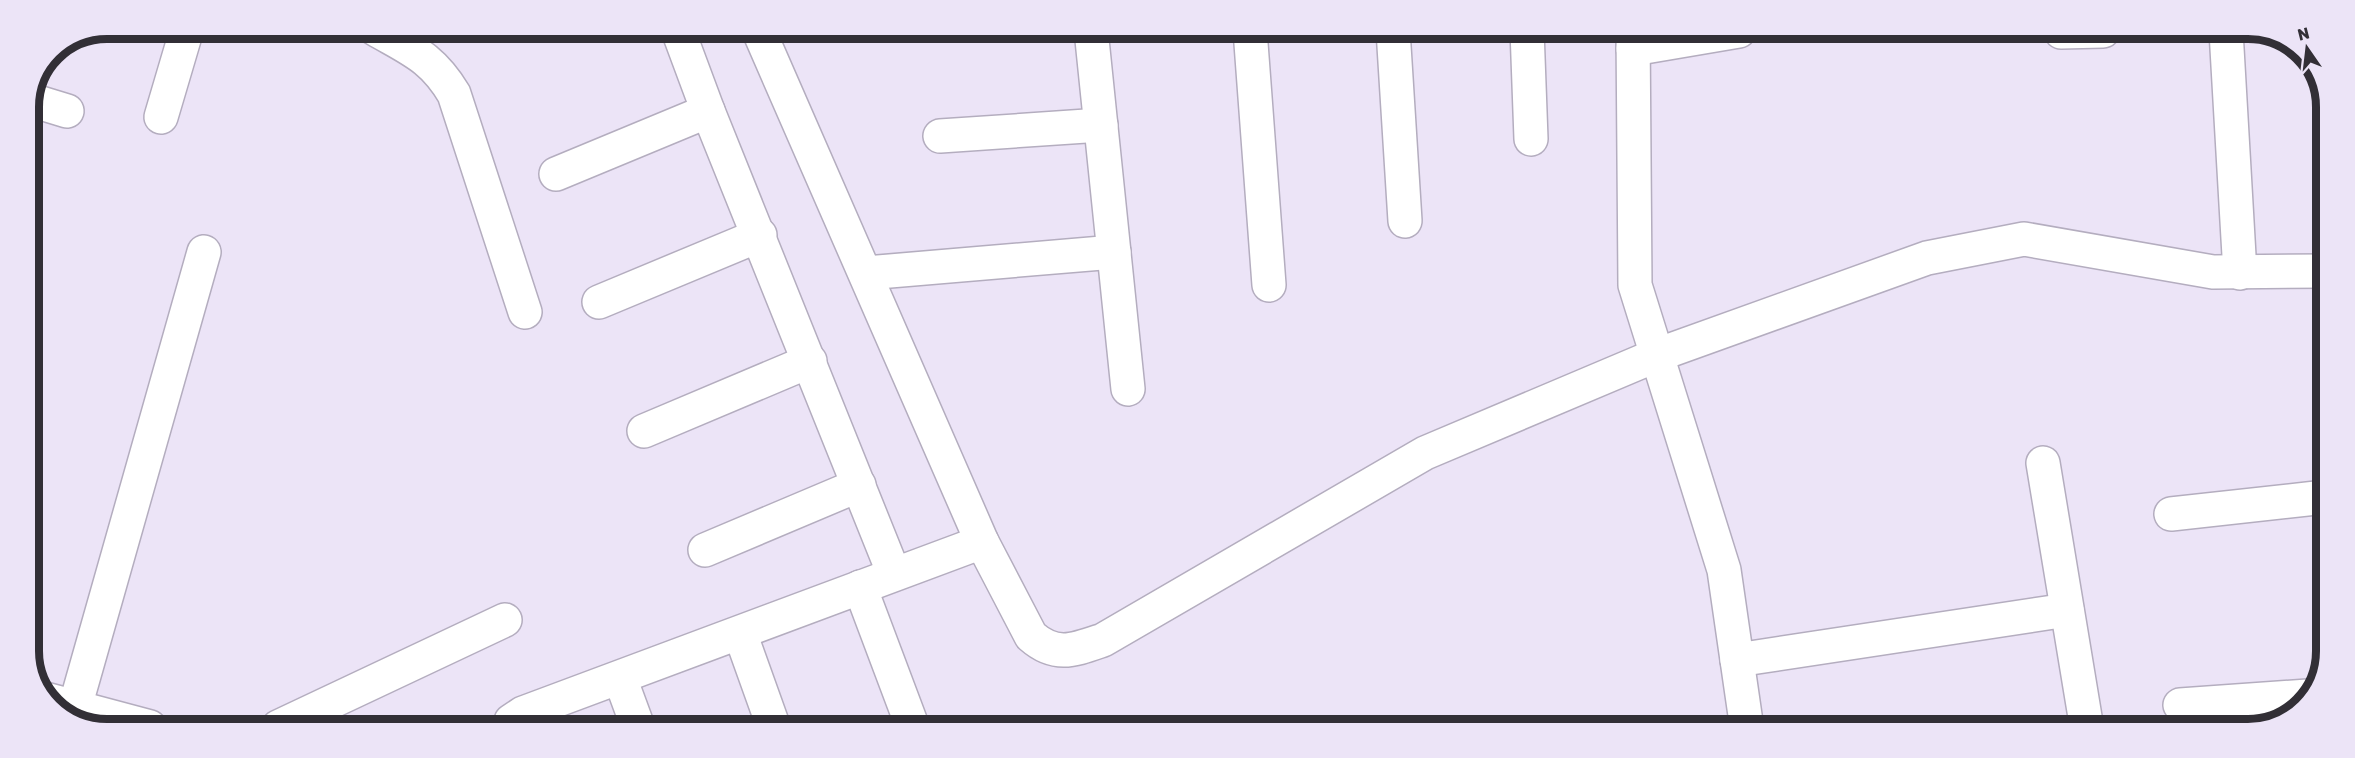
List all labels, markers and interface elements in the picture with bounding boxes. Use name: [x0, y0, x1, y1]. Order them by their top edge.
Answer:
north arrow: [2277, 18, 2337, 78]
text: N: [2296, 23, 2311, 45]

